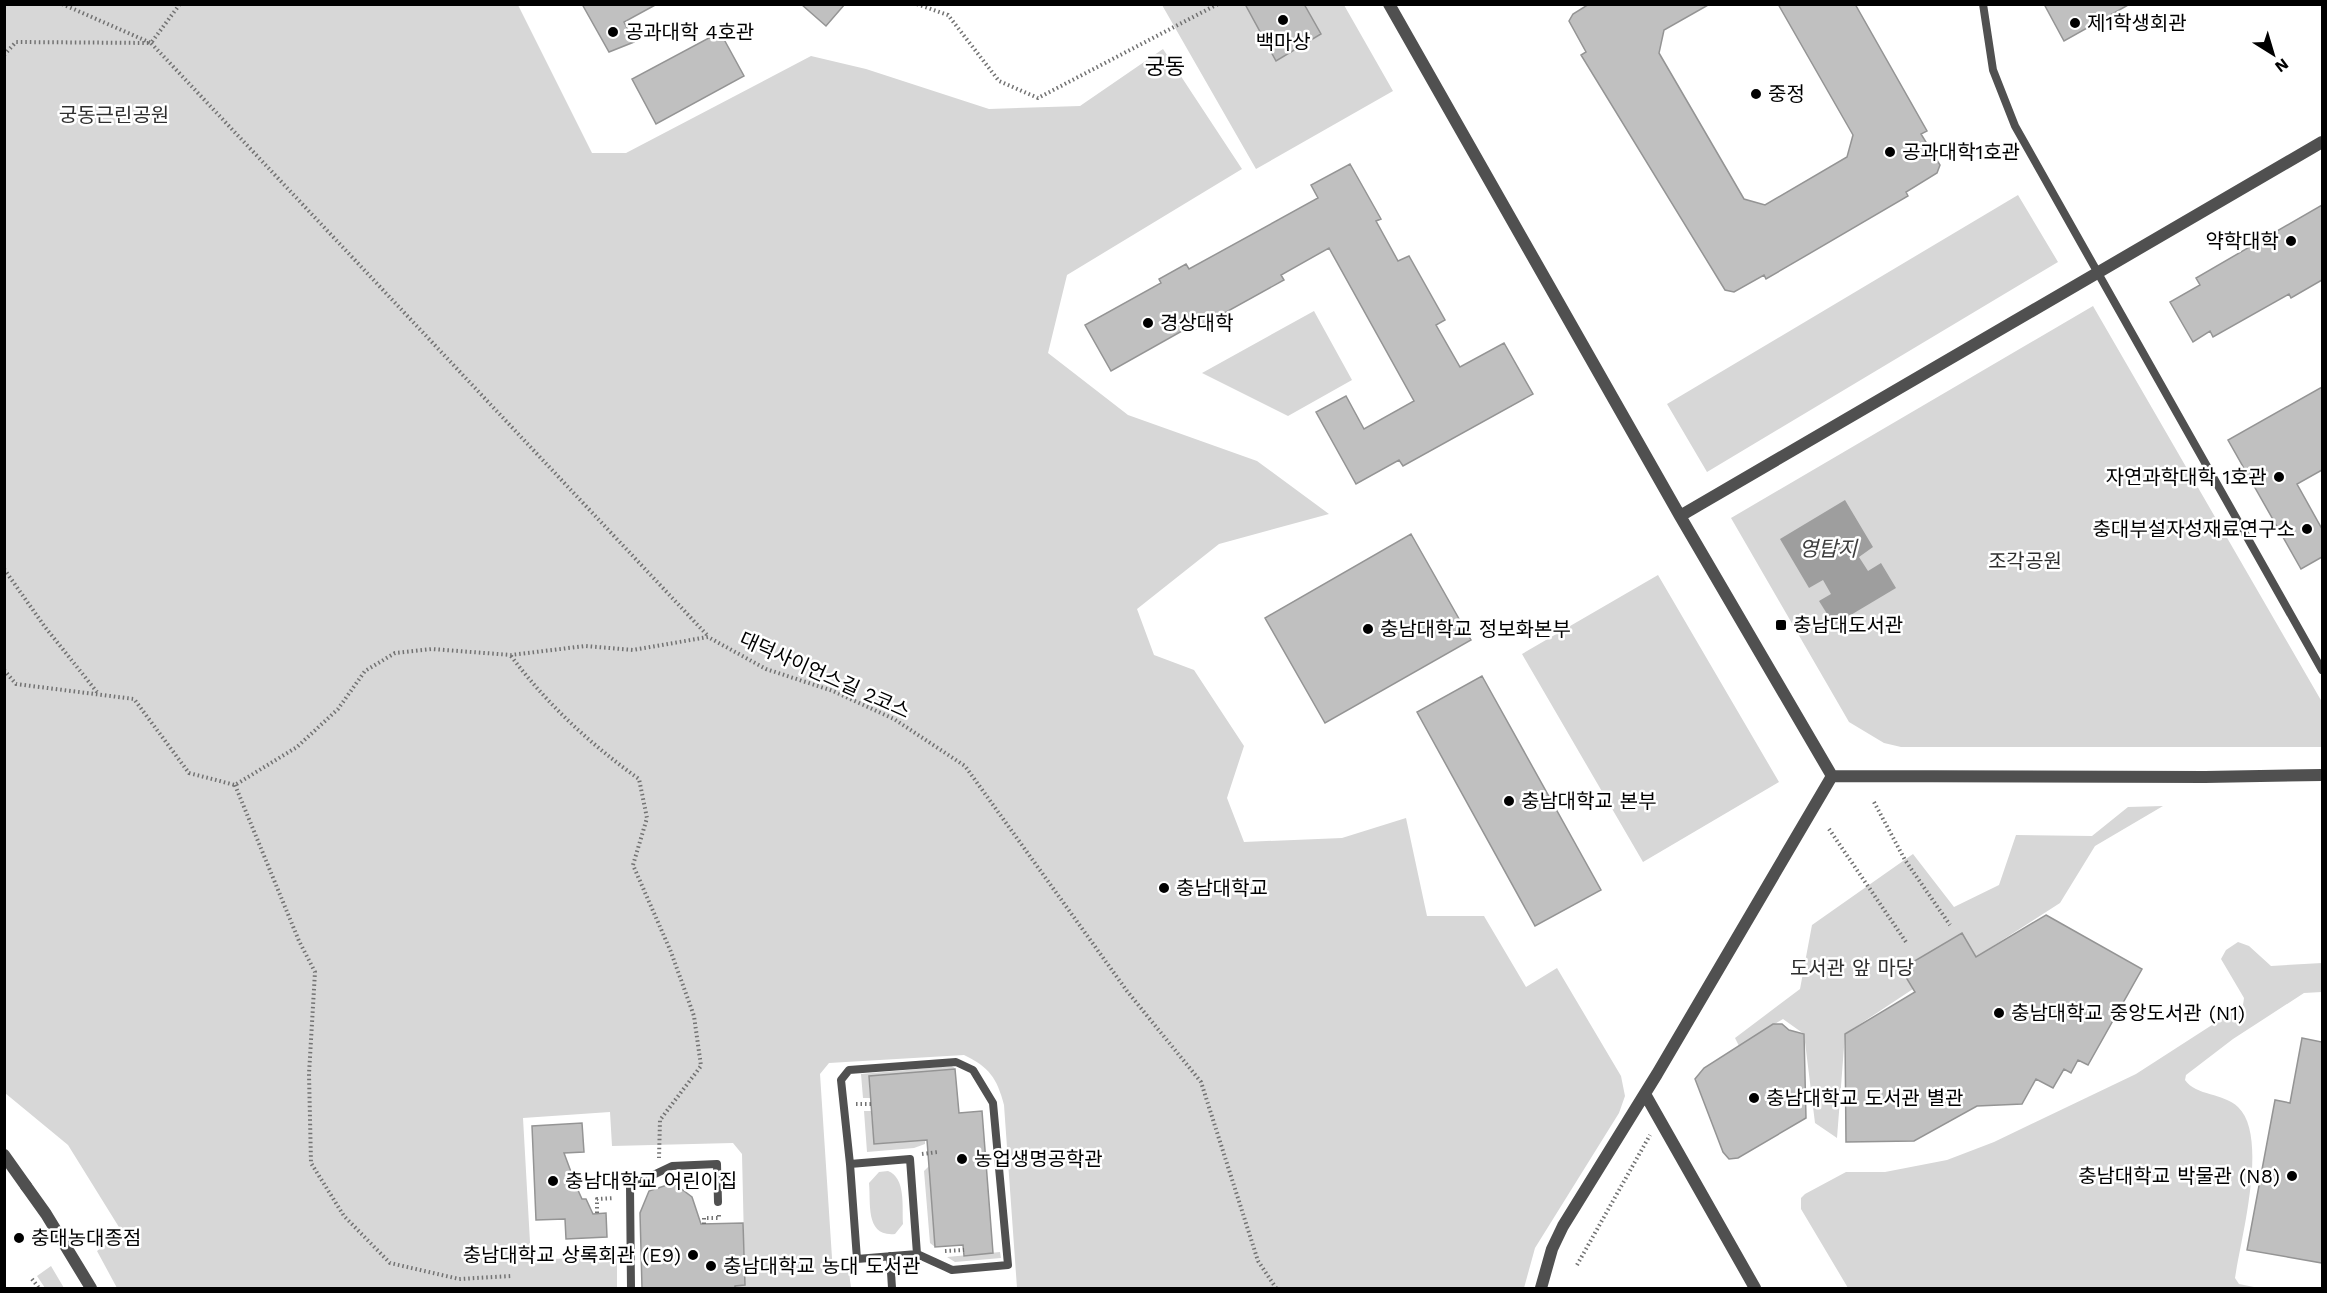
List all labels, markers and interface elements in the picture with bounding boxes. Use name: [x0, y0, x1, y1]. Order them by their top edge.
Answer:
place label: 제1학생회관: [2087, 11, 2187, 35]
marker: 백마상: [1276, 13, 1290, 27]
marker: 제1학생회관: [2068, 16, 2082, 30]
place label: 공과대학 4호관: [625, 20, 754, 44]
north arrow: [2243, 24, 2303, 84]
marker: 공과대학 4호관: [606, 25, 620, 39]
place label: 백마상: [1255, 30, 1311, 54]
district label: 궁동: [1145, 54, 1185, 79]
text: N: [2271, 54, 2292, 77]
place label: 중정: [1768, 82, 1805, 106]
marker: 중정: [1749, 87, 1763, 101]
park label: 궁동근린공원: [59, 103, 169, 127]
place label: 공과대학1호관: [1902, 140, 2020, 164]
marker: 공과대학1호관: [1883, 145, 1897, 159]
place label: 약학대학: [2205, 229, 2279, 253]
marker: 약학대학: [2284, 234, 2298, 248]
place label: 경상대학: [1160, 311, 1234, 335]
marker: 경상대학: [1141, 316, 1155, 330]
place label: 자연과학대학 1호관: [2106, 465, 2267, 489]
marker: 자연과학대학 1호관: [2272, 470, 2286, 484]
place label: 충대부설자성재료연구소: [2093, 517, 2295, 541]
marker: 충대부설자성재료연구소: [2300, 522, 2314, 536]
water label: 영탑지: [1799, 536, 1859, 561]
park label: 조각공원: [1988, 549, 2062, 573]
place label: 충남대도서관: [1793, 613, 1903, 637]
place label: 충남대학교 정보화본부: [1380, 617, 1571, 641]
marker: 충남대도서관: [1774, 618, 1788, 632]
marker: 충남대학교 정보화본부: [1361, 622, 1375, 636]
street label: 대덕사이언스길 2코스: [736, 627, 914, 723]
place label: 충남대학교 본부: [1521, 789, 1657, 813]
marker: 충남대학교 본부: [1502, 794, 1516, 808]
place label: 충남대학교: [1176, 876, 1268, 900]
marker: 충남대학교: [1157, 881, 1171, 895]
park label: 도서관 앞 마당: [1790, 956, 1914, 980]
place label: 충남대학교 중앙도서관 (N1): [2011, 1001, 2245, 1025]
marker: 충남대학교 중앙도서관 (N1): [1992, 1006, 2006, 1020]
place label: 충남대학교 도서관 별관: [1766, 1086, 1964, 1110]
marker: 충남대학교 도서관 별관: [1747, 1091, 1761, 1105]
place label: 농업생명공학관: [974, 1147, 1103, 1171]
marker: 농업생명공학관: [955, 1152, 969, 1166]
place label: 충남대학교 박물관 (N8): [2078, 1164, 2280, 1188]
place label: 충남대학교 어린이집: [565, 1169, 737, 1193]
marker: 충남대학교 박물관 (N8): [2285, 1169, 2299, 1183]
marker: 충남대학교 어린이집: [546, 1174, 560, 1188]
place label: 충대농대종점: [31, 1226, 141, 1250]
marker: 충대농대종점: [12, 1231, 26, 1245]
place label: 충남대학교 상록회관 (E9): [463, 1243, 681, 1267]
marker: 충남대학교 상록회관 (E9): [686, 1248, 700, 1262]
place label: 충남대학교 농대 도서관: [723, 1254, 921, 1278]
marker: 충남대학교 농대 도서관: [704, 1259, 718, 1273]

